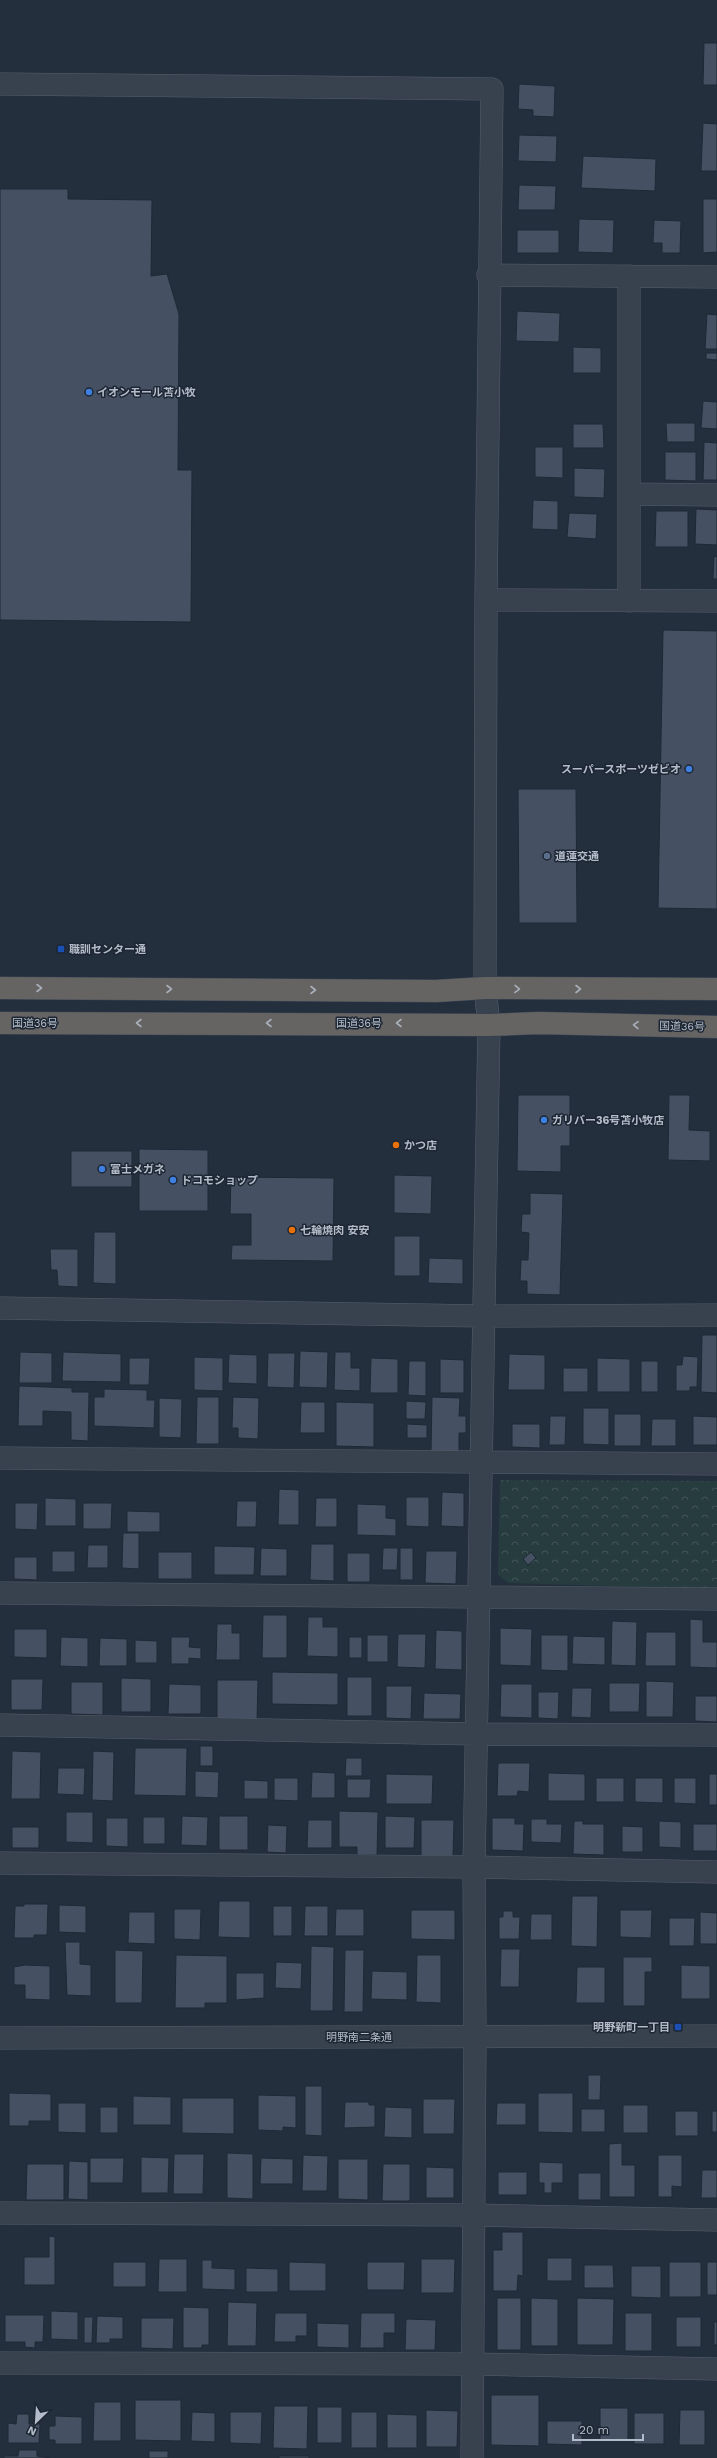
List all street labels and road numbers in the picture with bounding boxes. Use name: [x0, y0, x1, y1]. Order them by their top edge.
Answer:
street label: 国道36号: [12, 1017, 58, 1030]
street label: 国道36号: [336, 1017, 382, 1030]
street label: 国道36号: [659, 1020, 705, 1033]
street label: 明野南二条通: [326, 2031, 392, 2044]

